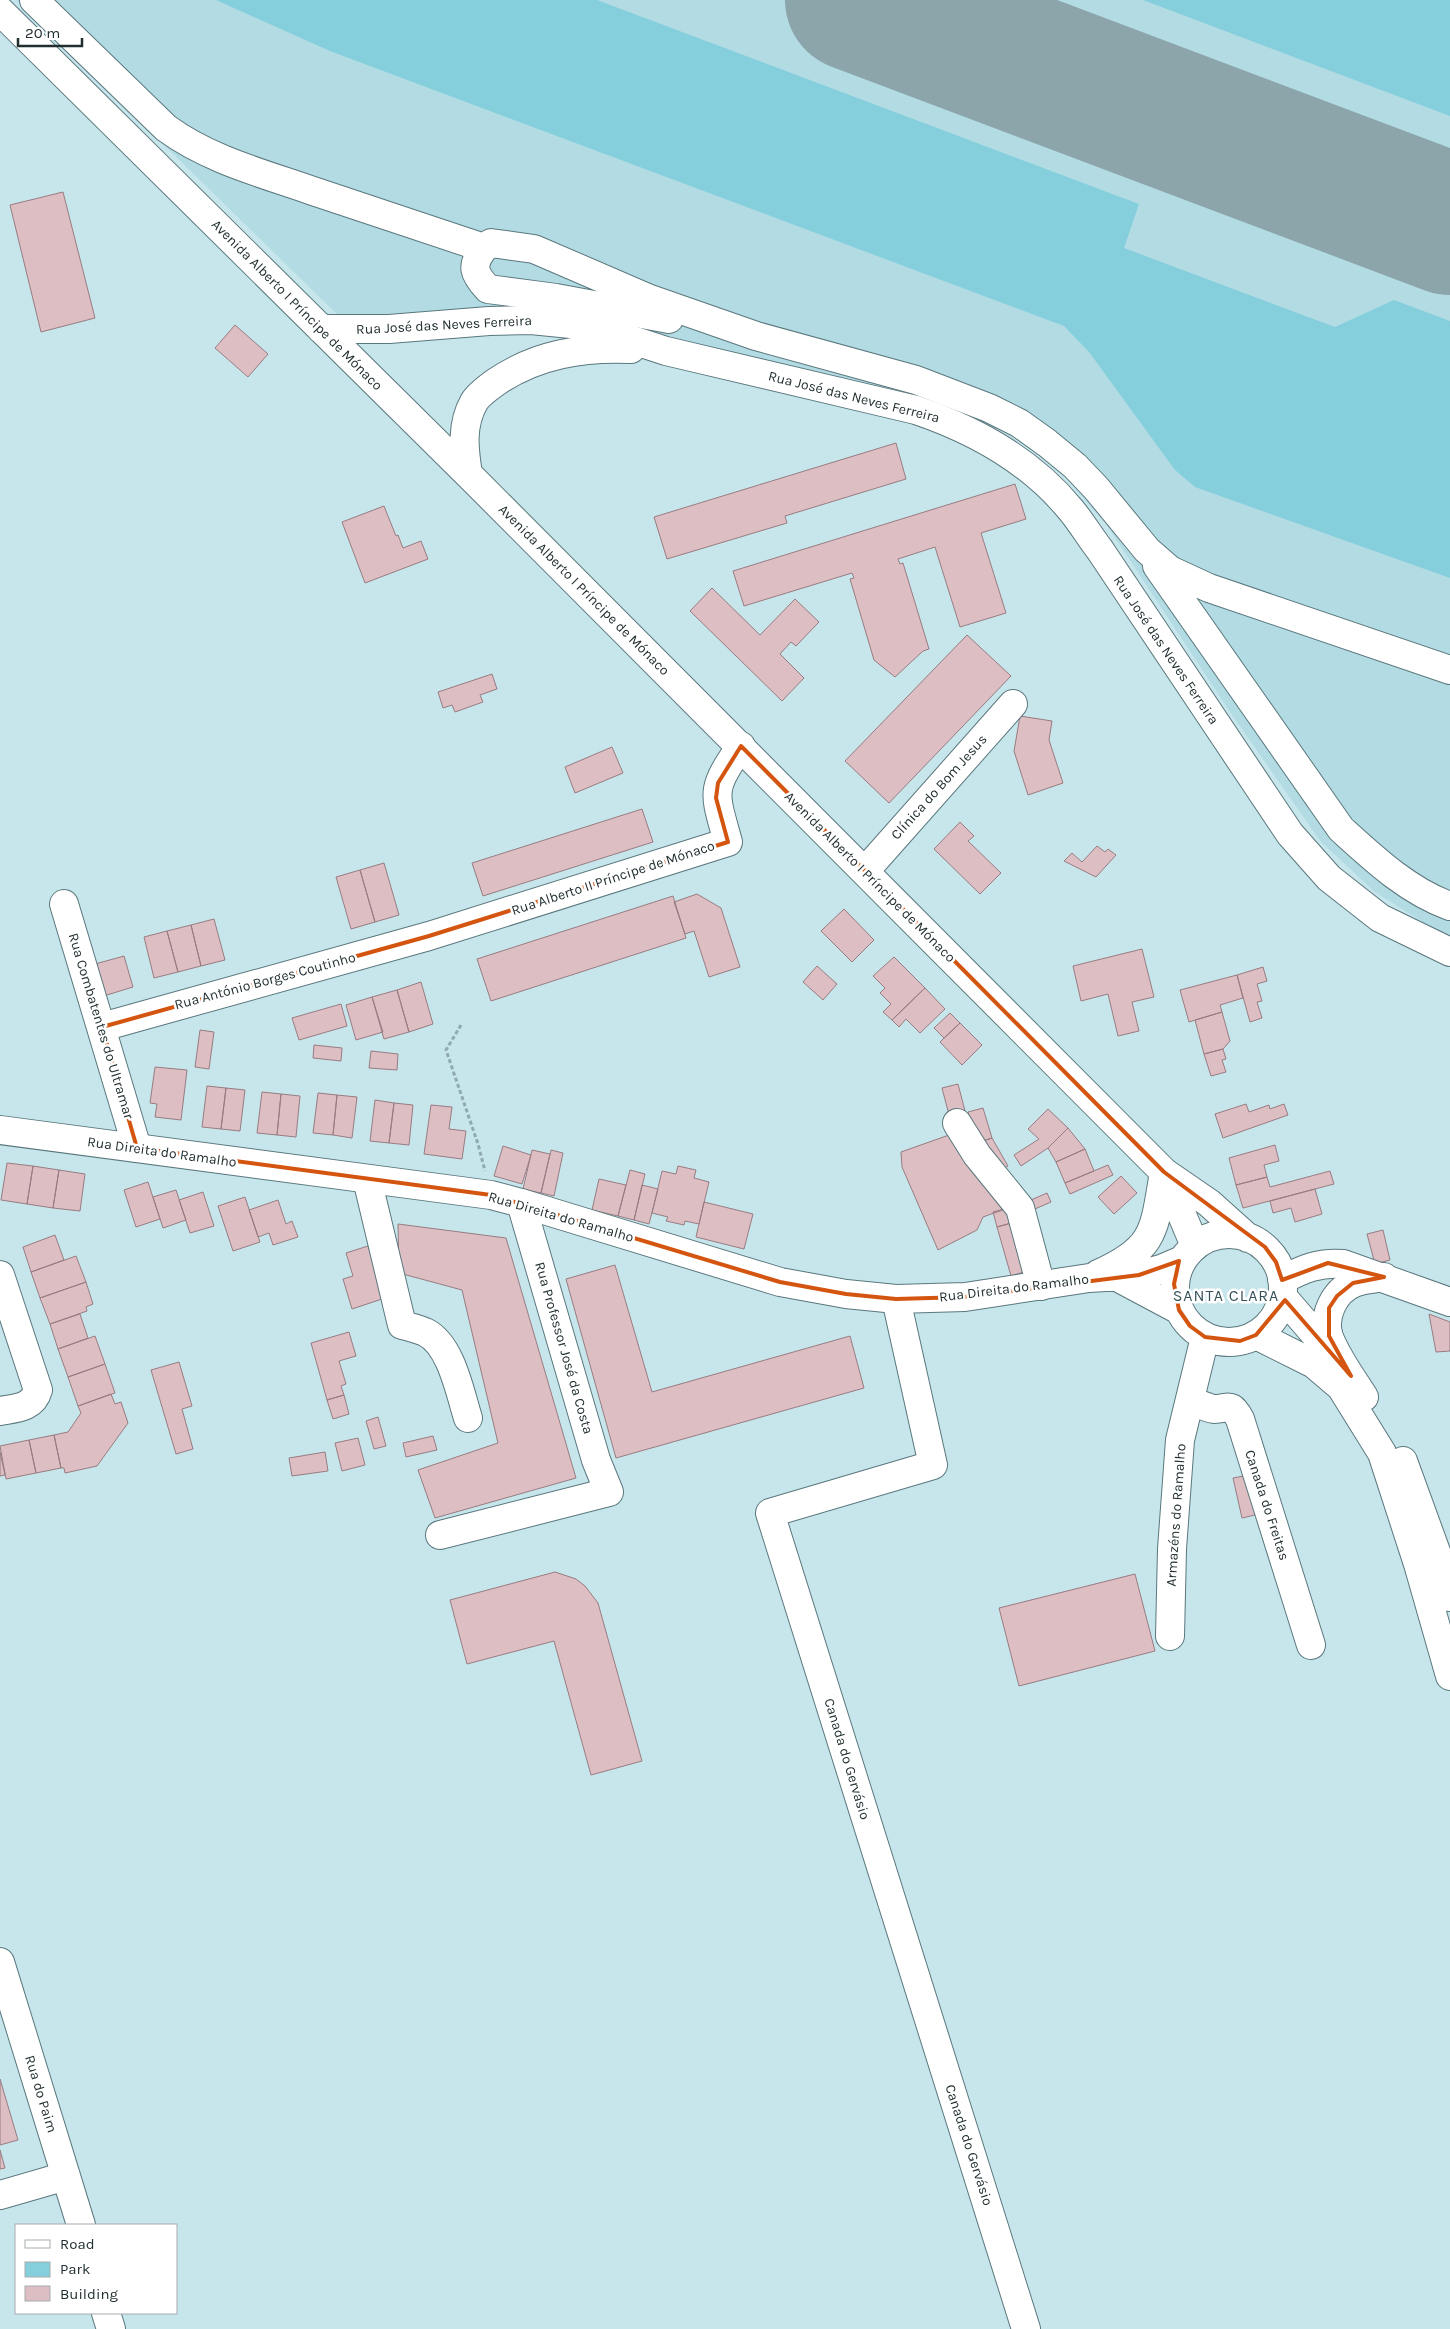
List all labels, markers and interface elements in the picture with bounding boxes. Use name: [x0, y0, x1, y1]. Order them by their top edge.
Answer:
scale bar: [18, 15, 81, 47]
text: 20 m: [25, 24, 60, 42]
street label: Avenida Alberto I Príncipe de Mónaco: [208, 216, 386, 394]
street label: Rua José das Neves Ferreira: [356, 312, 532, 338]
street label: Rua José das Neves Ferreira: [767, 367, 941, 427]
street label: Avenida Alberto I Príncipe de Mónaco: [495, 501, 673, 679]
street label: Rua José das Neves Ferreira: [1110, 572, 1222, 728]
street label: Clínica do Bom Jesus: [887, 731, 991, 843]
street label: Avenida Alberto I Príncipe de Mónaco: [781, 788, 959, 966]
street label: Rua Alberto II Príncipe de Mónaco: [509, 837, 717, 919]
street label: Rua Combatentes do Ultramar: [65, 931, 138, 1122]
street label: Rua António Borges Coutinho: [173, 949, 357, 1013]
street label: Rua Direita do Ramalho: [86, 1133, 238, 1171]
street label: Rua Direita do Ramalho: [486, 1188, 636, 1246]
street label: Rua Professor José da Costa: [531, 1260, 597, 1436]
street label: Rua Direita do Ramalho: [938, 1270, 1090, 1306]
district label: SANTA CLARA: [1173, 1286, 1279, 1305]
street label: Armazéns do Ramalho: [1163, 1443, 1189, 1587]
street label: Canada do Freitas: [1241, 1448, 1293, 1562]
street label: Canada do Gervásio: [820, 1696, 874, 1822]
street label: Rua do Paim: [21, 2053, 61, 2135]
street label: Canada do Gervásio: [941, 2082, 997, 2208]
legend: [15, 2224, 178, 2314]
text: Road: [60, 2235, 95, 2253]
text: Park: [60, 2260, 90, 2278]
text: Building: [60, 2285, 118, 2303]

